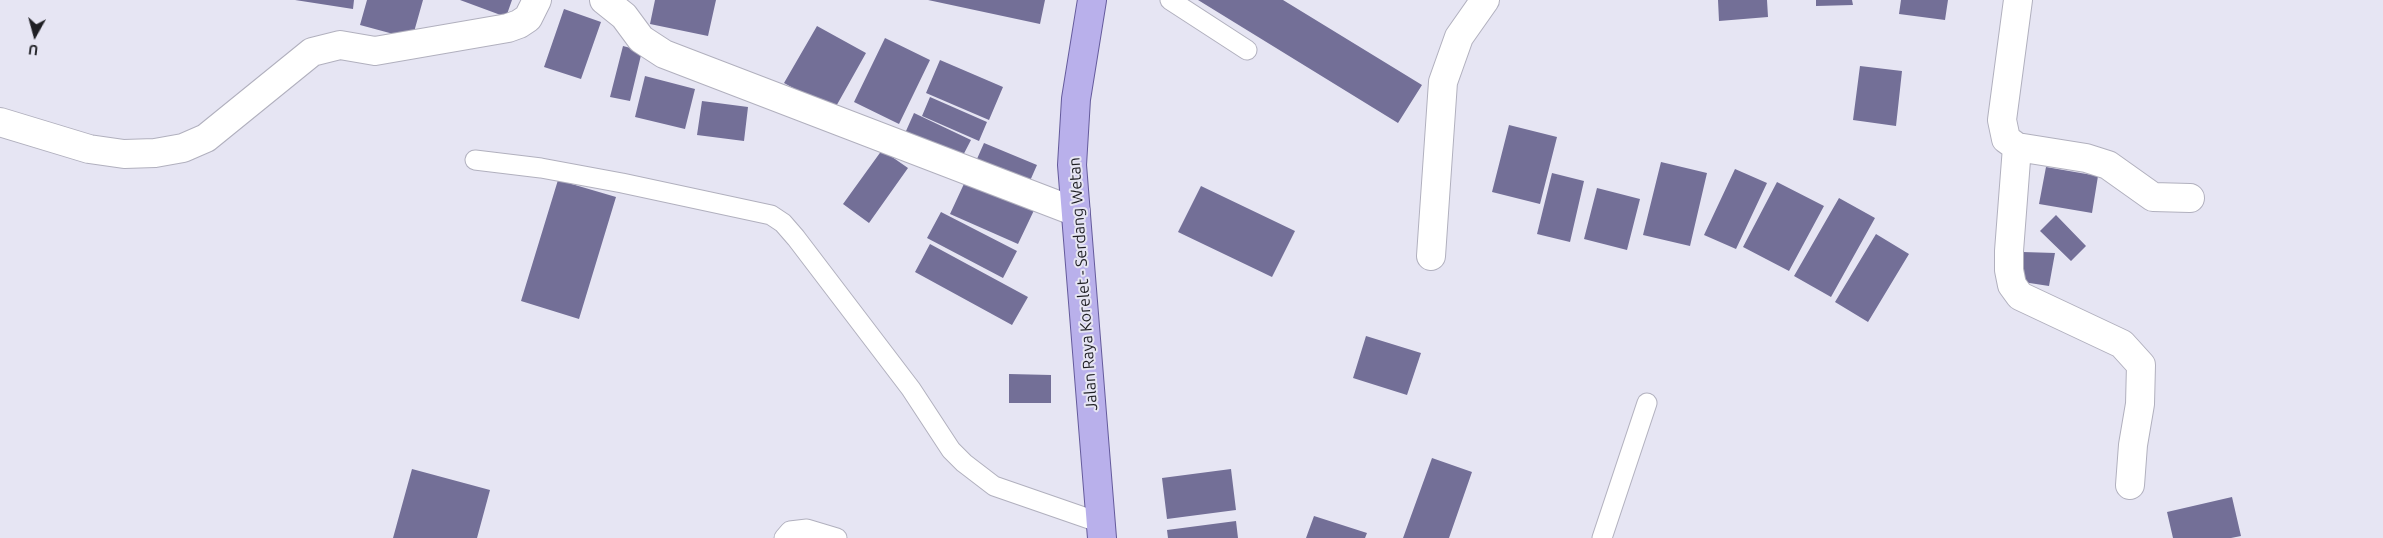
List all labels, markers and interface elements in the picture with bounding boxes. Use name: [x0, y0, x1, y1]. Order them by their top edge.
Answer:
north arrow: [10, 10, 60, 60]
text: U: [27, 41, 39, 58]
street label: Jalan Raya Korelet - Serdang Wetan: [1065, 157, 1101, 411]

